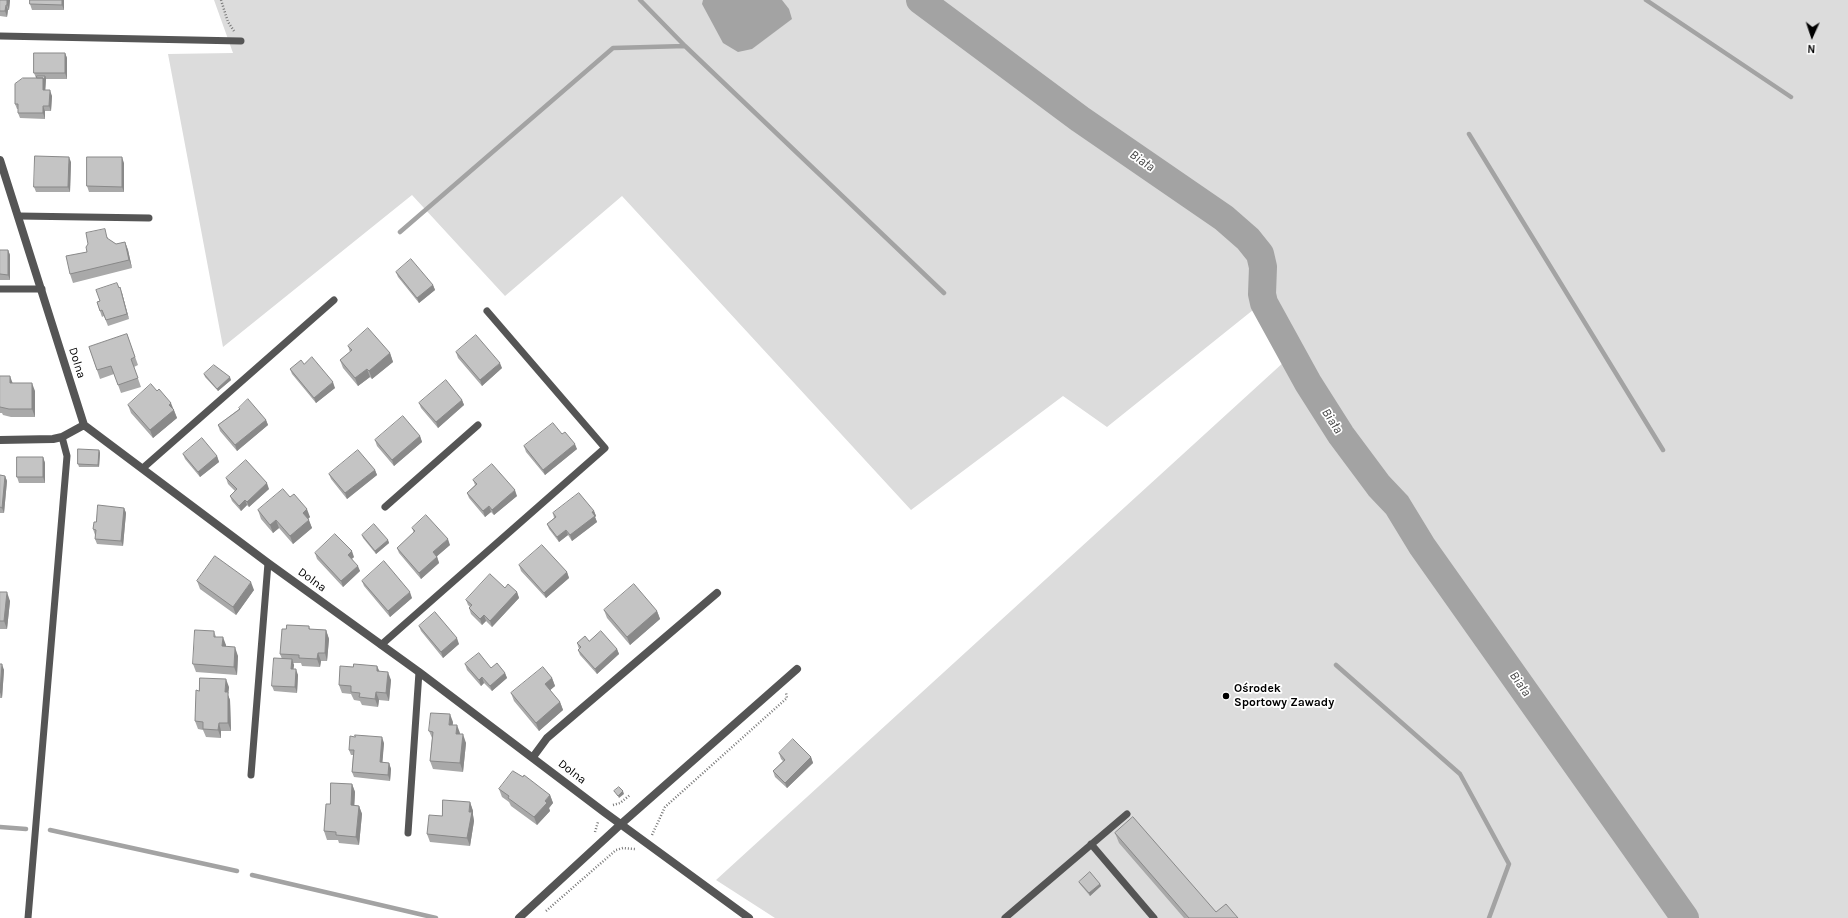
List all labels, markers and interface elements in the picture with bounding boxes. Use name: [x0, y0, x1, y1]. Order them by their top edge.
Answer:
north arrow: [1792, 16, 1832, 56]
text: N: [1807, 42, 1816, 55]
water label: Biała: [1126, 147, 1158, 175]
street label: Dolna: [65, 346, 89, 380]
water label: Biała: [1318, 405, 1346, 437]
street label: Dolna: [295, 565, 329, 595]
water label: Biała: [1506, 668, 1534, 700]
place label: Ośrodek Sportowy Zawady: [1234, 682, 1334, 710]
marker: Ośrodek Sportowy Zawady: [1221, 691, 1231, 701]
street label: Dolna: [555, 757, 589, 787]

